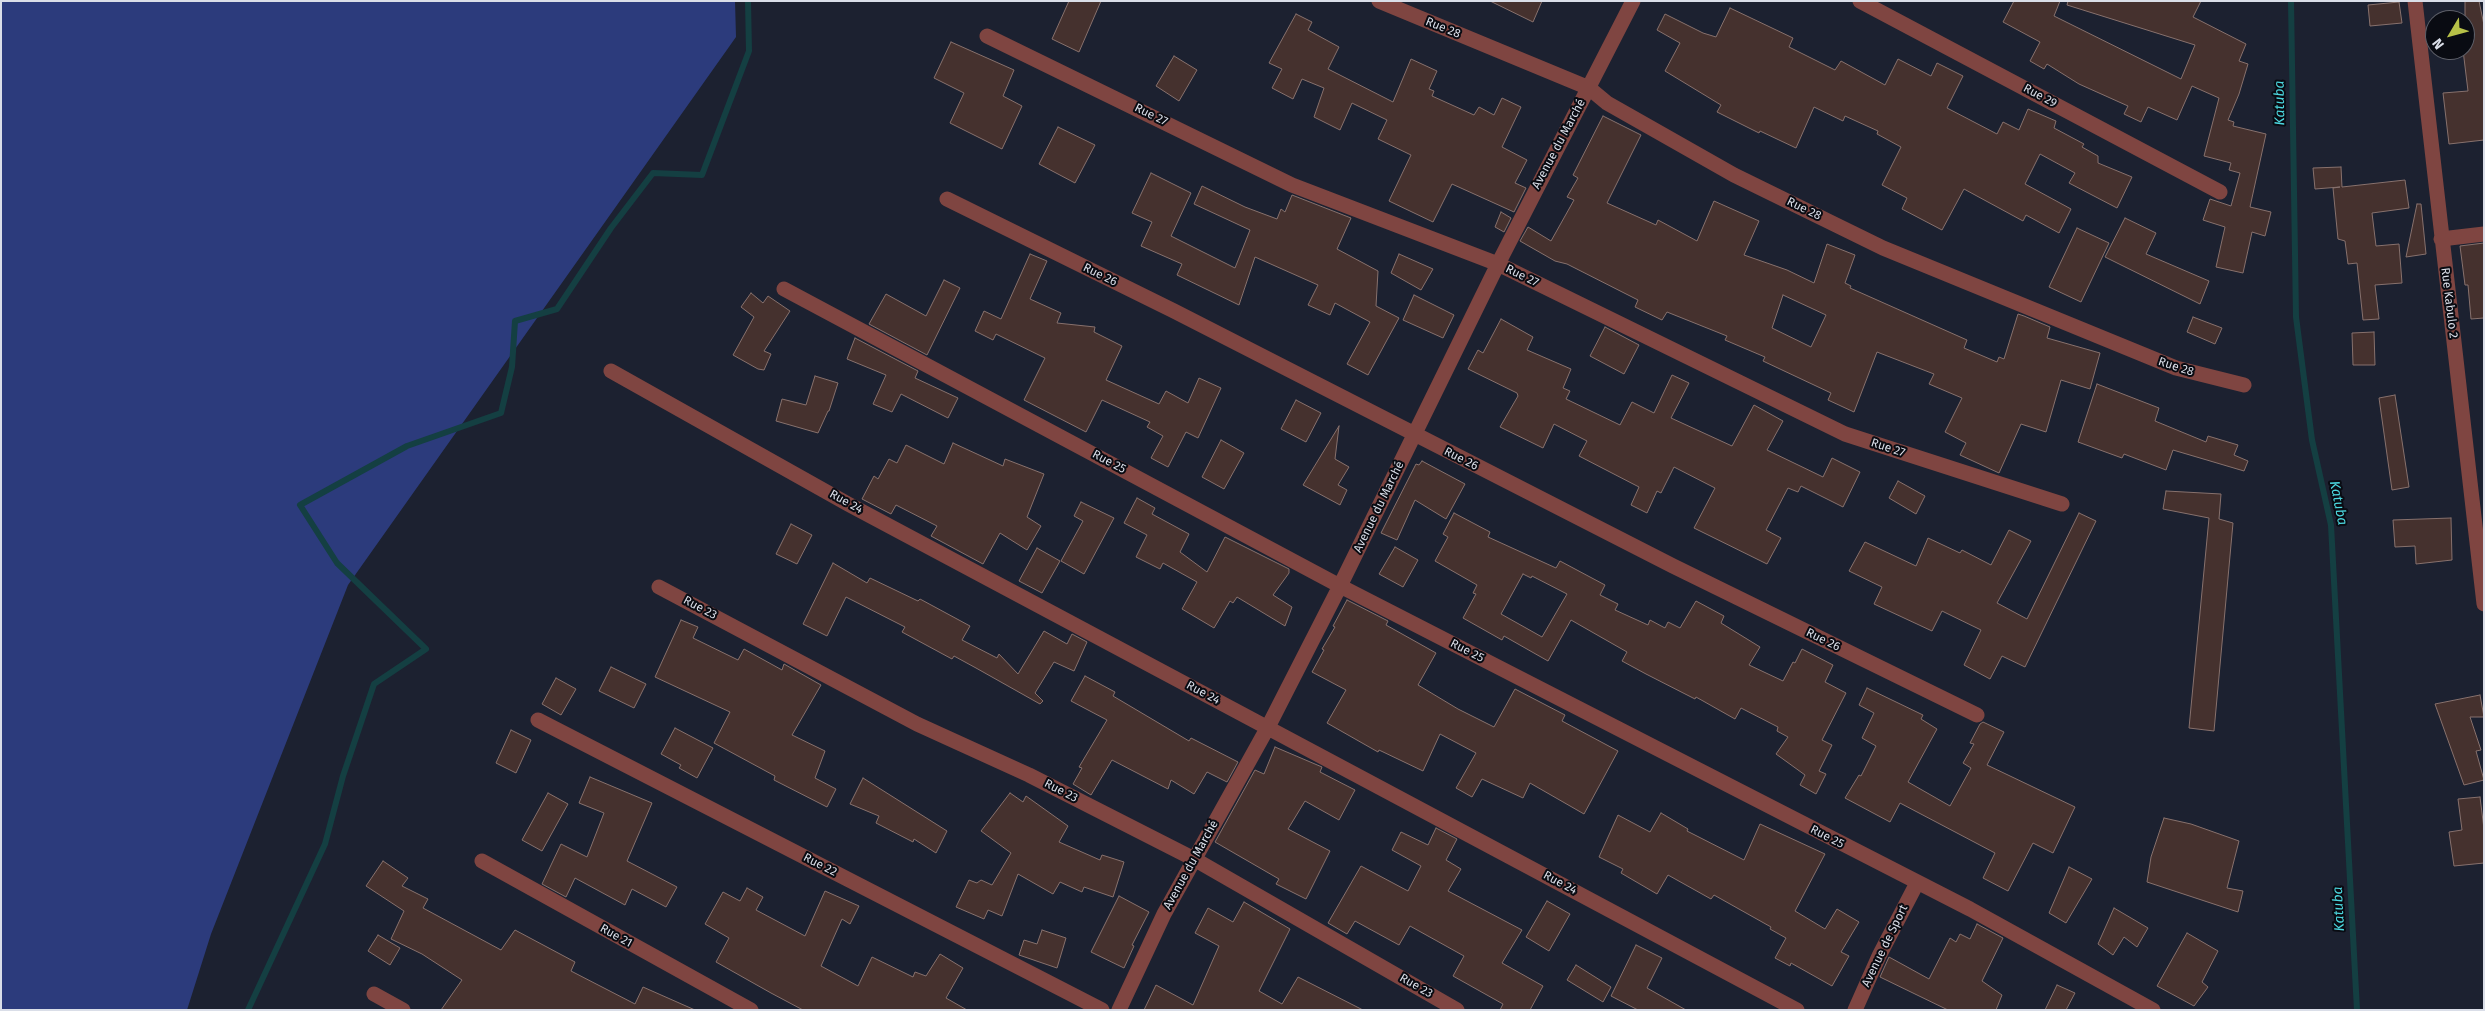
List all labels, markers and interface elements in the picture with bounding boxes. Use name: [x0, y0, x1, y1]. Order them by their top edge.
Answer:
north arrow: [2425, 10, 2475, 60]
street label: Rue 28: [1423, 14, 1463, 42]
text: N: [2429, 35, 2448, 53]
water label: Katuba: [2271, 80, 2289, 126]
street label: Rue 29: [2021, 81, 2059, 111]
street label: Avenue du Marché: [1529, 97, 1589, 191]
street label: Rue 27: [1132, 101, 1170, 129]
street label: Rue 28: [1784, 195, 1824, 223]
street label: Rue 26: [1081, 261, 1119, 289]
street label: Rue 27: [1503, 262, 1541, 290]
street label: Rue Kabulo 2: [2438, 267, 2460, 339]
street label: Rue 28: [2156, 355, 2196, 379]
street label: Rue 27: [1869, 436, 1907, 460]
street label: Rue 26: [1442, 444, 1480, 474]
street label: Rue 25: [1090, 447, 1128, 477]
street label: Avenue du Marché: [1351, 459, 1407, 555]
water label: Katuba: [2325, 479, 2351, 527]
street label: Rue 24: [827, 487, 865, 517]
street label: Rue 23: [681, 593, 719, 623]
street label: Rue 26: [1804, 626, 1842, 654]
street label: Rue 25: [1448, 636, 1486, 666]
street label: Rue 24: [1184, 678, 1222, 708]
street label: Rue 23: [1042, 776, 1080, 806]
street label: Avenue du Marché: [1161, 818, 1221, 912]
street label: Rue 25: [1808, 822, 1846, 852]
street label: Rue 22: [801, 850, 839, 880]
street label: Rue 24: [1541, 868, 1579, 898]
water label: Katuba: [2329, 886, 2349, 932]
street label: Avenue de Sport: [1859, 903, 1911, 989]
street label: Rue 21: [597, 921, 635, 951]
street label: Rue 23: [1397, 971, 1435, 1001]

